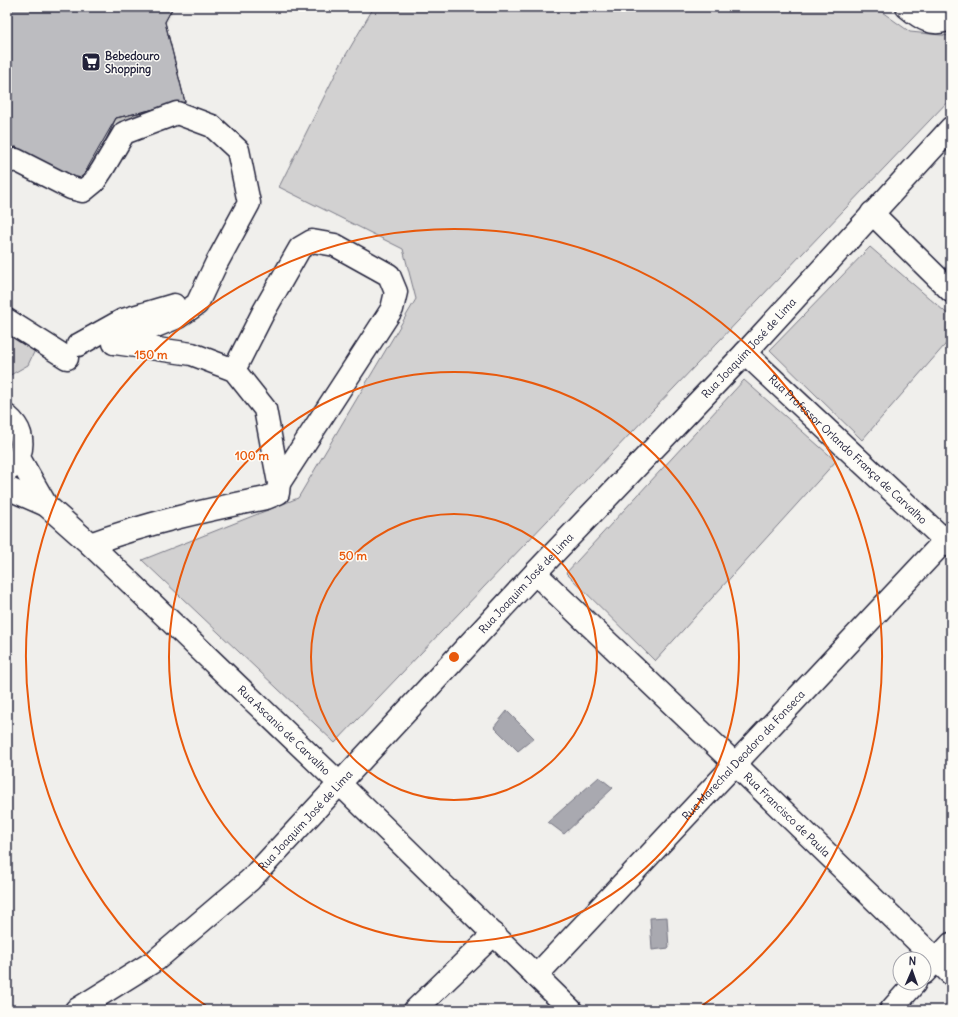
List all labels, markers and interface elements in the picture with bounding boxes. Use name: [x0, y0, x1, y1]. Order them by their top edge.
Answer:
place label: Bebedouro Shopping: [105, 49, 160, 77]
supermarket icon: Bebedouro Shopping: [80, 51, 102, 73]
street label: Rua Joaquim José de Lima: [699, 295, 799, 401]
text: 150 m: [135, 347, 168, 362]
street label: Rua Professor Orlando França de Carvalho: [766, 372, 930, 527]
text: 100 m: [235, 448, 269, 463]
street label: Rua Joaquim José de Lima: [476, 530, 576, 636]
text: 50 m: [339, 548, 368, 563]
centre of rings: [447, 650, 461, 664]
street label: Rua Ascanio de Carvalho: [235, 683, 333, 778]
street label: Rua Marechal Deodoro da Fonseca: [679, 687, 808, 823]
street label: Rua Joaquim José de Lima: [255, 767, 355, 874]
street label: Rua Francisco de Paula: [741, 769, 833, 860]
north arrow: [892, 951, 932, 991]
text: N: [908, 954, 916, 968]

